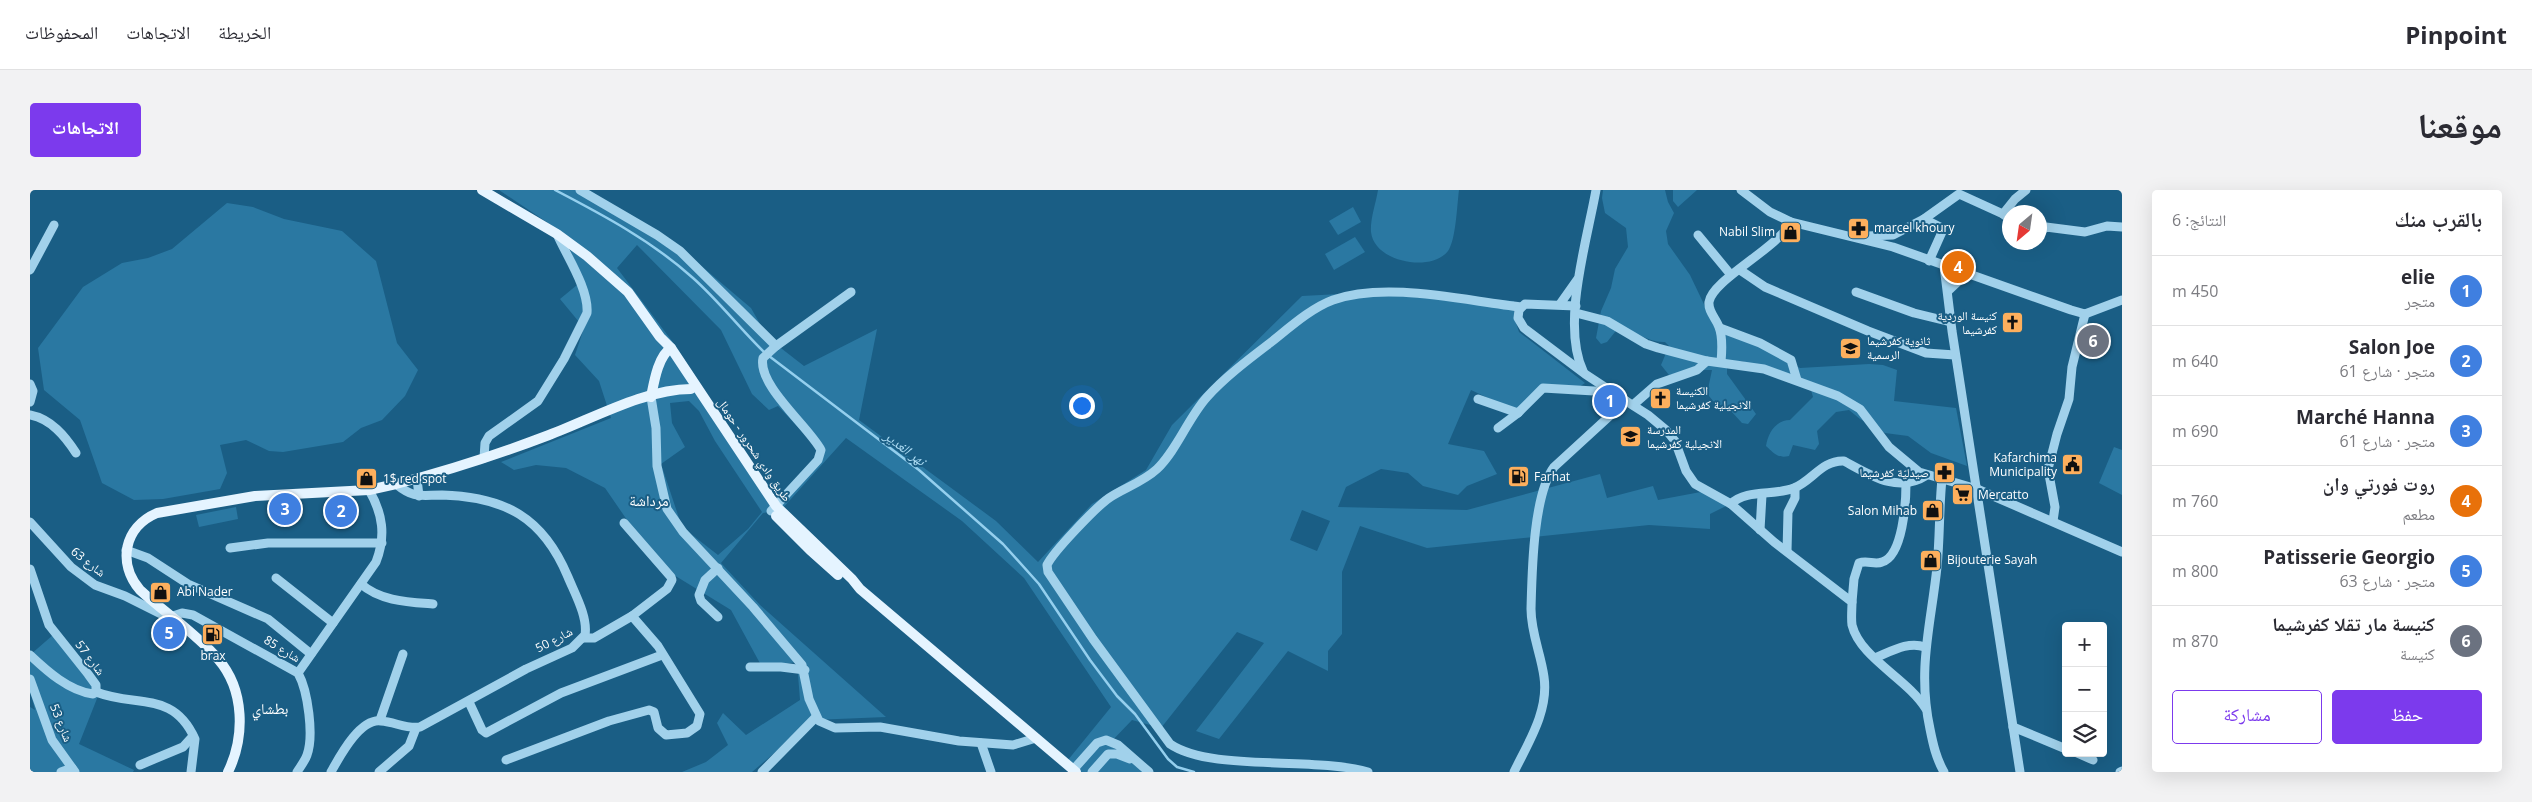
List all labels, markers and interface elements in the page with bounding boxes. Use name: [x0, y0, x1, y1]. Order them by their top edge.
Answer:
text: Pinpoint: [2405, 18, 2507, 51]
text: المحفوظات: [25, 20, 98, 44]
text: الاتجاهات: [126, 20, 190, 44]
text: الخريطة: [218, 20, 271, 44]
text: موقعنا: [2417, 101, 2502, 148]
button: الاتجاهات: [30, 103, 141, 157]
north arrow: [2002, 205, 2047, 250]
text: بالقرب منك: [2395, 205, 2482, 233]
text: النتائج: 6: [2172, 209, 2226, 231]
pharmacy icon: marcel khoury: [1846, 216, 1870, 240]
place label: marcel khoury: [1874, 219, 1955, 236]
shop icon: Nabil Slim: [1779, 220, 1803, 244]
place label: Nabil Slim: [1719, 223, 1775, 240]
pin: 4: [1942, 248, 1974, 286]
text: elie: [2401, 264, 2435, 290]
text: 450 m: [2172, 280, 2218, 302]
text: 1: [2461, 280, 2471, 302]
text: متجر: [2405, 290, 2435, 312]
place label: كنيسة الوردية كفرشيما: [1938, 307, 1997, 338]
church icon: كنيسة الوردية كفرشيما: [2001, 311, 2025, 335]
pin: 6: [2077, 322, 2109, 360]
place label: ثانوية كفرشيما الرسمية: [1867, 332, 1931, 363]
text: Salon Joe: [2349, 334, 2435, 360]
school or university icon: ثانوية كفرشيما الرسمية: [1839, 336, 1863, 360]
text: 640 m: [2172, 350, 2218, 372]
text: 2: [2461, 350, 2471, 372]
text: متجر · شارع 61: [2339, 360, 2435, 382]
pin: 1: [1594, 382, 1626, 420]
place label: الكنيسة الانجيلية كفرشيما: [1676, 382, 1751, 413]
church icon: الكنيسة الانجيلية كفرشيما: [1648, 386, 1672, 410]
your location: [1069, 393, 1095, 419]
street label: طريق وادي شحرور - حومال: [712, 395, 796, 506]
text: Marché Hanna: [2296, 404, 2435, 430]
text: 690 m: [2172, 420, 2218, 442]
text: 3: [2461, 420, 2471, 442]
place label: المدرسة الانجيلية كفرشيما: [1647, 421, 1722, 452]
water label: نهر الغدير: [880, 425, 932, 471]
school or university icon: المدرسة الانجيلية كفرشيما: [1619, 425, 1643, 449]
text: متجر · شارع 61: [2339, 430, 2435, 452]
place label: Kafarchima Municipality: [1989, 449, 2058, 480]
public building icon: Kafarchima Municipality: [2061, 453, 2085, 477]
pharmacy icon: صيدليّة كفرشيما: [1933, 461, 1957, 485]
place label: صيدليّة كفرشيما: [1859, 464, 1929, 481]
fuel station icon: Farhat: [1506, 465, 1530, 489]
shop icon: 1$ red spot: [355, 467, 379, 491]
place label: Farhat: [1534, 468, 1570, 485]
place label: 1$ red spot: [383, 470, 447, 487]
text: روت فورتي وان: [2323, 471, 2435, 497]
supermarket icon: Mercatto: [1950, 483, 1974, 507]
place label: Mercatto: [1978, 486, 2029, 503]
pin: 3: [269, 490, 301, 528]
district label: مرداشة: [629, 490, 669, 510]
text: 760 m: [2172, 490, 2218, 512]
text: 4: [2461, 490, 2471, 512]
pin: 2: [325, 492, 357, 530]
shop icon: Salon Mihab: [1921, 499, 1945, 523]
place label: Salon Mihab: [1848, 502, 1917, 519]
text: مطعم: [2403, 503, 2435, 525]
street label: شارع 63: [67, 543, 109, 581]
text: Patisserie Georgio: [2263, 544, 2435, 570]
shop icon: Bijouterie Sayah: [1919, 548, 1943, 572]
place label: Bijouterie Sayah: [1947, 551, 2037, 568]
text: 800 m: [2172, 560, 2218, 582]
text: 5: [2461, 560, 2471, 582]
text: متجر · شارع 63: [2339, 570, 2435, 592]
shop icon: Abi Nader: [149, 580, 173, 604]
place label: Abi Nader: [177, 583, 233, 600]
text: كنيسة مار تقلا كفرشيما: [2272, 611, 2435, 637]
pin: 5: [153, 614, 185, 652]
map controls: [2062, 622, 2107, 757]
button: +: [2062, 622, 2107, 667]
fuel station icon: brax: [201, 623, 225, 647]
street label: شارع 50: [532, 623, 575, 656]
text: 870 m: [2172, 630, 2218, 652]
text: 6: [2461, 630, 2471, 652]
street label: شارع 85: [261, 631, 304, 666]
street label: شارع 57: [72, 637, 109, 679]
text: كنيسة: [2400, 643, 2435, 665]
place label: brax: [200, 647, 226, 664]
button: −: [2062, 667, 2107, 712]
button: مشاركة: [2172, 690, 2322, 744]
button: حفظ: [2332, 690, 2482, 744]
district label: بطشاي: [252, 698, 288, 721]
street label: شارع 53: [46, 701, 77, 744]
button: layers: [2062, 712, 2107, 757]

